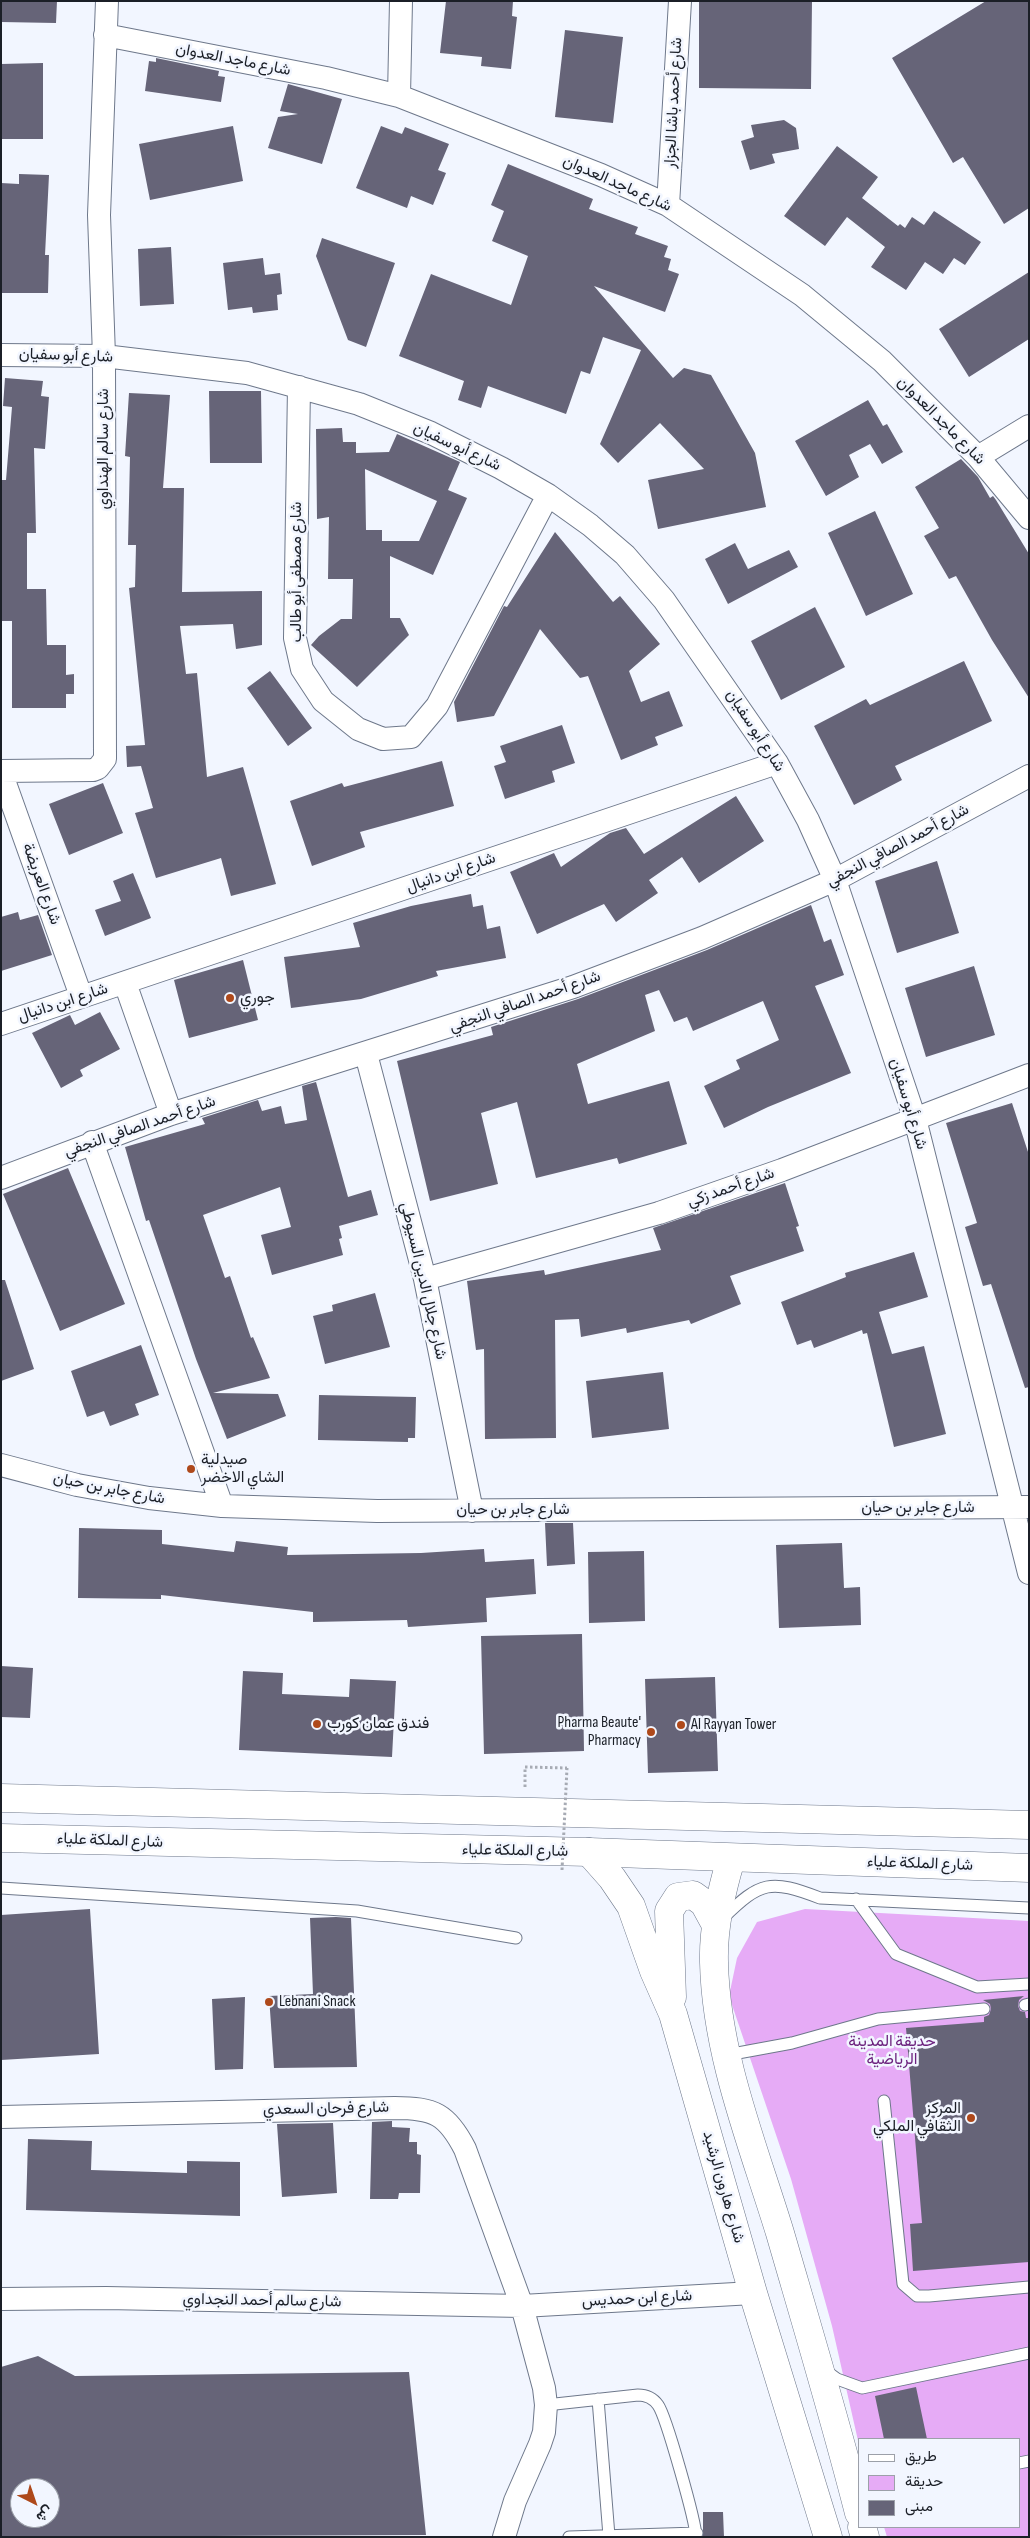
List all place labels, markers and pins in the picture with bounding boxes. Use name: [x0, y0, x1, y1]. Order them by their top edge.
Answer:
place label: جوري: [240, 988, 275, 1008]
marker: جوري: [224, 992, 236, 1004]
place label: صيدلية الشاي الاخضر: [201, 1450, 284, 1488]
marker: صيدلية الشاي الاخضر: [185, 1463, 197, 1475]
place label: Pharma Beaute' Pharmacy: [558, 1713, 641, 1751]
place label: فندق عمان كورب: [327, 1714, 429, 1734]
place label: Al Rayyan Tower: [691, 1715, 776, 1735]
marker: فندق عمان كورب: [311, 1718, 323, 1730]
marker: Al Rayyan Tower: [675, 1719, 687, 1731]
marker: Pharma Beaute' Pharmacy: [645, 1726, 657, 1738]
place label: Lebnani Snack: [279, 1992, 356, 2012]
marker: Lebnani Snack: [263, 1996, 275, 2008]
place label: المركز الثقافي الملكي: [873, 2099, 961, 2137]
marker: المركز الثقافي الملكي: [965, 2112, 977, 2124]

